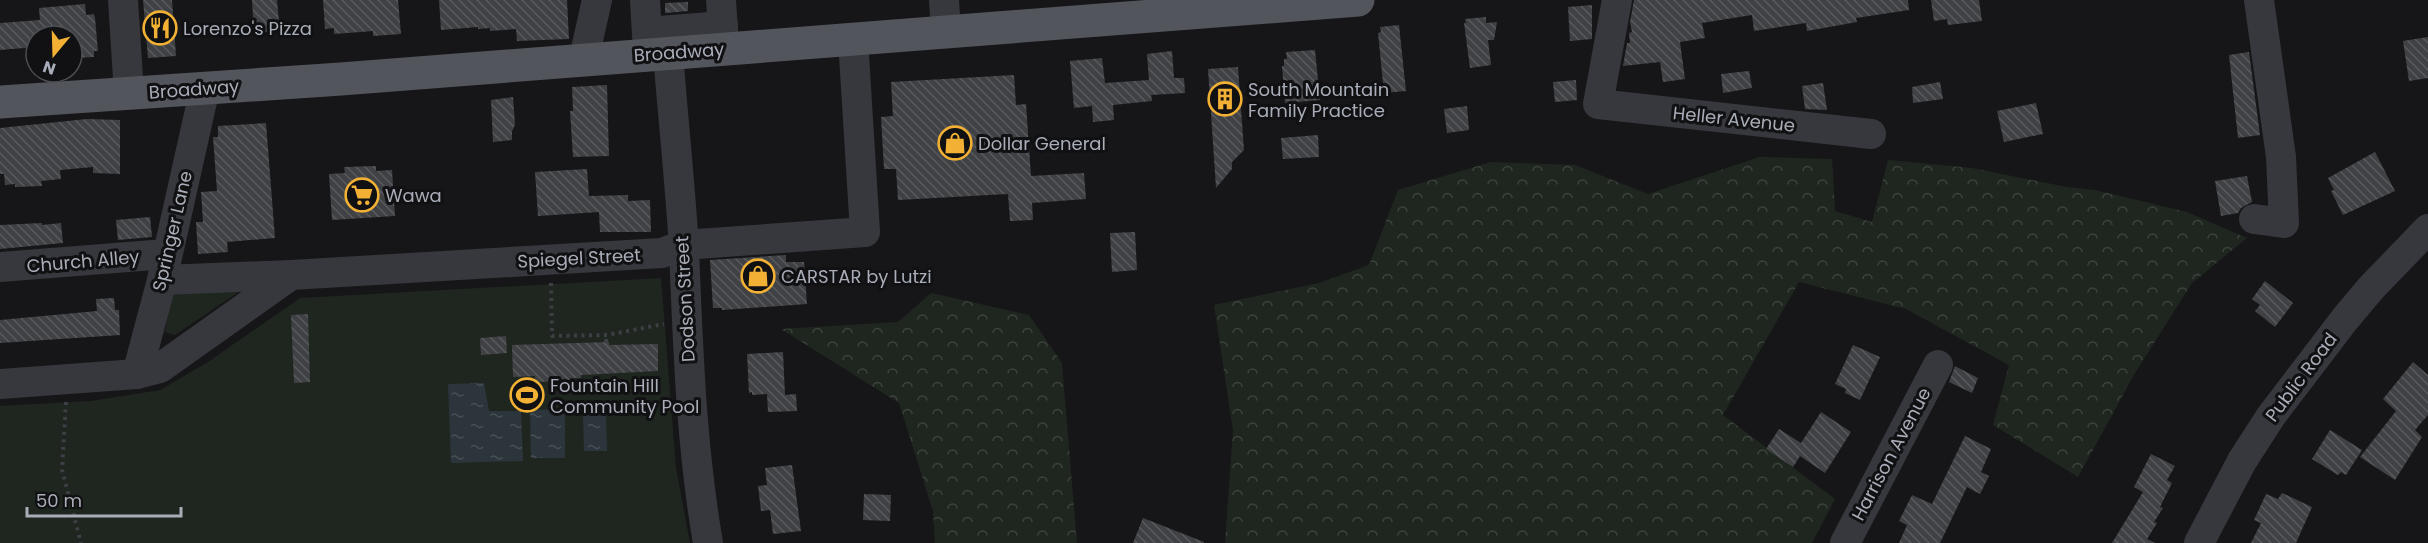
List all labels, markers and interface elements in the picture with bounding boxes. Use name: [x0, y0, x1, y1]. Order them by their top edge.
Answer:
restaurant icon: Lorenzo's Pizza: [142, 10, 178, 46]
place label: Lorenzo's Pizza: [183, 16, 312, 41]
north arrow: [24, 24, 84, 84]
street label: Broadway: [633, 36, 725, 68]
text: N: [40, 55, 59, 81]
street label: Broadway: [148, 73, 240, 105]
place label: South Mountain Family Practice: [1248, 77, 1389, 123]
building icon: South Mountain Family Practice: [1207, 81, 1243, 117]
street label: Heller Avenue: [1672, 100, 1796, 138]
shop icon: Dollar General: [937, 125, 973, 161]
place label: Dollar General: [978, 131, 1106, 156]
street label: Springer Lane: [146, 168, 198, 294]
supermarket icon: Wawa: [344, 177, 380, 213]
place label: Wawa: [385, 183, 442, 208]
street label: Dodson Street: [669, 235, 701, 363]
street label: Spiegel Street: [517, 242, 641, 274]
street label: Church Alley: [26, 244, 140, 278]
shop icon: CARSTAR by Lutzi: [740, 258, 776, 294]
place label: CARSTAR by Lutzi: [781, 264, 932, 289]
street label: Public Road: [2259, 327, 2343, 427]
place label: Fountain Hill Community Pool: [550, 373, 699, 419]
sports icon: Fountain Hill Community Pool: [509, 377, 545, 413]
street label: Harrison Avenue: [1845, 383, 1937, 525]
scale bar: [27, 480, 182, 518]
text: 50 m: [36, 488, 82, 513]

